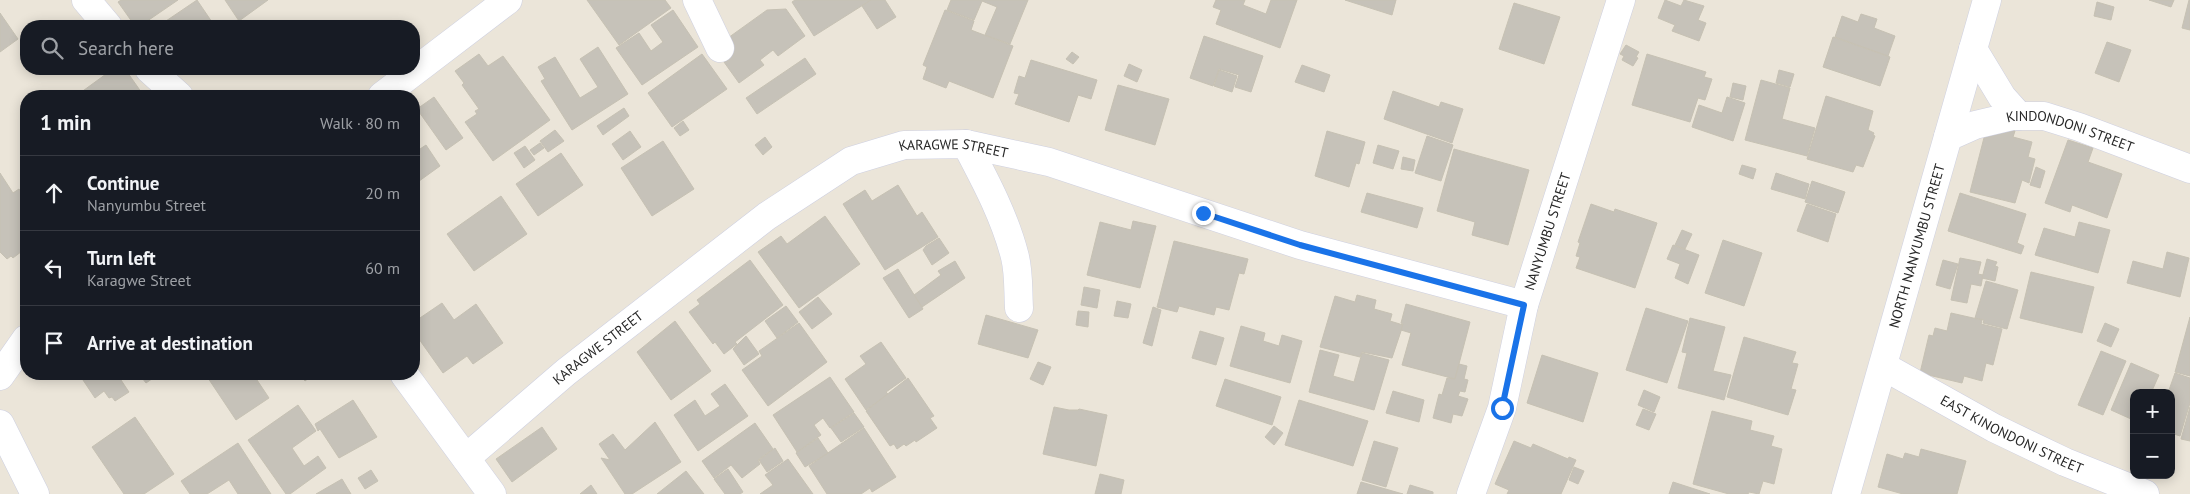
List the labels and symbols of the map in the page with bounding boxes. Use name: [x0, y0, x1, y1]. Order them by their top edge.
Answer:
street label: KINDONDONI STREET: [2004, 107, 2137, 156]
street label: KARAGWE STREET: [897, 134, 1010, 162]
street label: NORTH NANYUMBU STREET: [1885, 161, 1949, 330]
street label: NANYUMBU STREET: [1520, 170, 1575, 293]
route end: [1192, 202, 1215, 225]
street label: KARAGWE STREET: [549, 306, 647, 389]
street label: EAST KINONDONI STREET: [1937, 391, 2086, 477]
route start: [1491, 397, 1514, 420]

